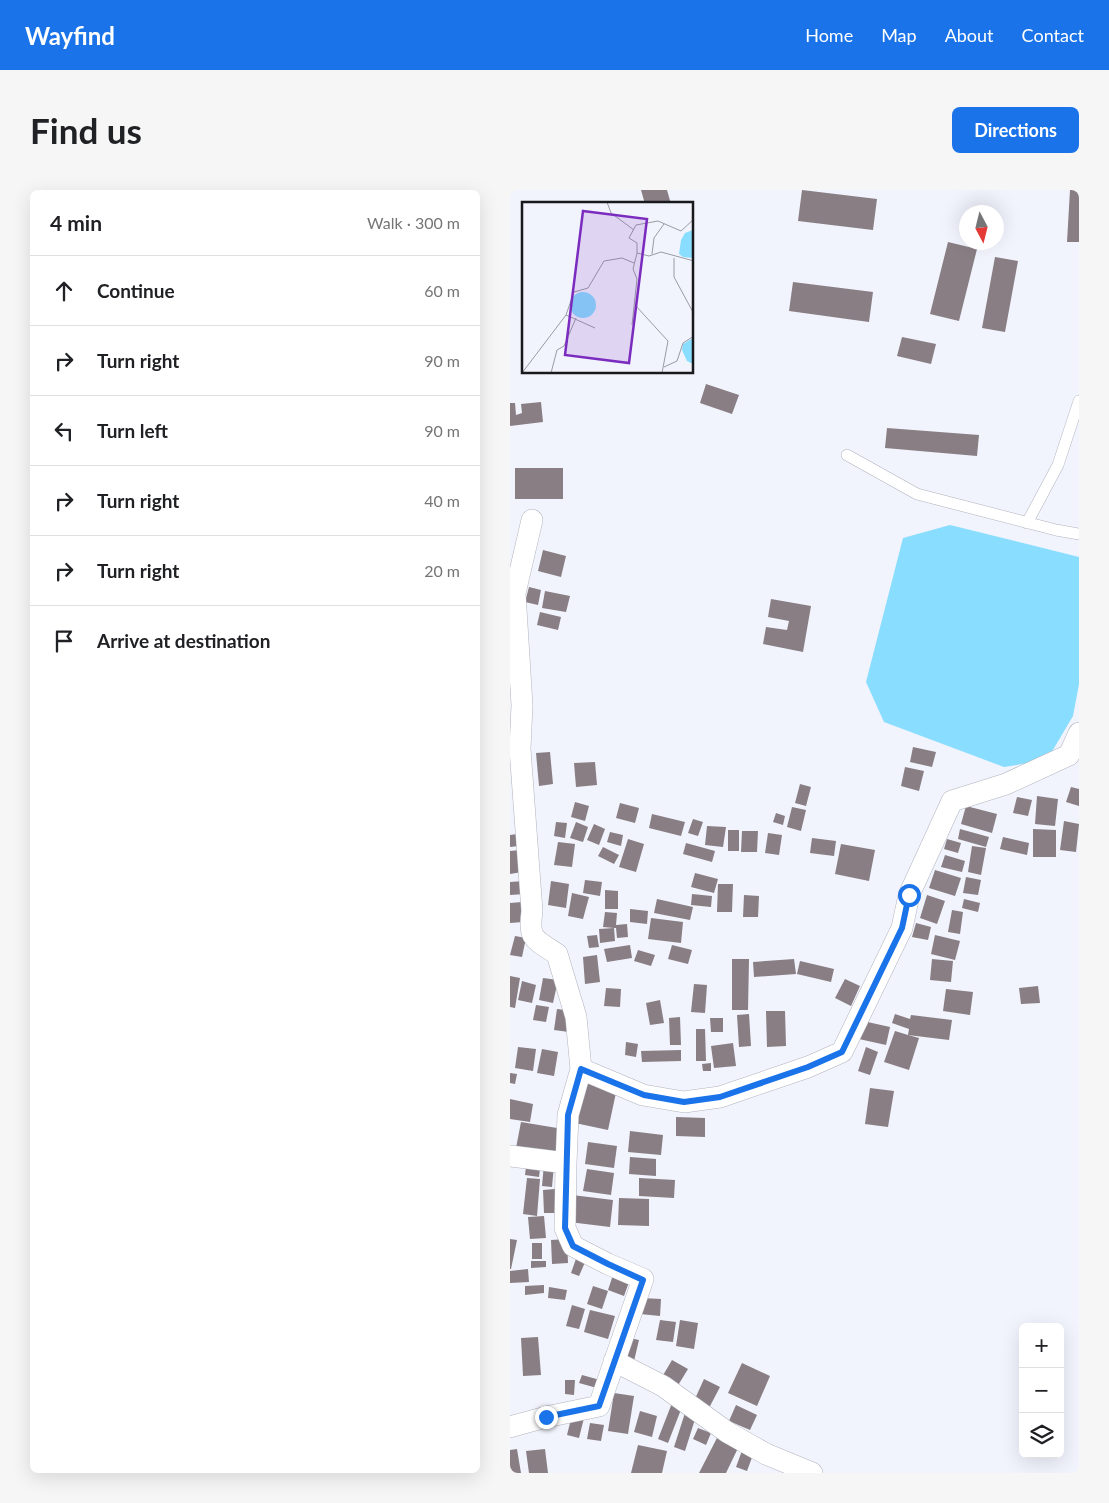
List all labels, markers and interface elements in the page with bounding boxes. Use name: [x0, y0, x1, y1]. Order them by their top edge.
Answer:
text: Wayfind: [25, 21, 115, 50]
text: Home: [805, 24, 853, 46]
text: Map: [881, 24, 917, 46]
text: About: [945, 24, 994, 46]
text: Contact: [1022, 24, 1084, 46]
button: Directions: [952, 107, 1079, 153]
text: Find us: [30, 109, 142, 151]
inset map: [522, 202, 694, 374]
north arrow: [959, 205, 1004, 250]
text: 4 min: [50, 210, 102, 235]
text: Walk · 300 m: [367, 213, 460, 232]
icon: ahead: [50, 277, 78, 305]
text: Continue: [97, 279, 175, 302]
text: 60 m: [424, 281, 460, 300]
icon: right: [50, 347, 78, 375]
text: Turn right: [97, 349, 179, 372]
text: 90 m: [424, 351, 460, 370]
icon: left: [50, 417, 78, 445]
text: Turn left: [97, 419, 168, 442]
text: 90 m: [424, 421, 460, 440]
icon: right: [50, 487, 78, 515]
text: Turn right: [97, 489, 179, 512]
text: 40 m: [424, 491, 460, 510]
icon: right: [50, 557, 78, 585]
text: Turn right: [97, 559, 179, 582]
text: 20 m: [424, 561, 460, 580]
icon: arrive: [50, 627, 78, 655]
text: Arrive at destination: [97, 629, 270, 652]
route start: [898, 884, 921, 907]
map controls: [1019, 1323, 1064, 1458]
button: +: [1019, 1323, 1064, 1368]
button: −: [1019, 1368, 1064, 1413]
route end: [535, 1406, 558, 1429]
button: layers: [1019, 1413, 1064, 1458]

